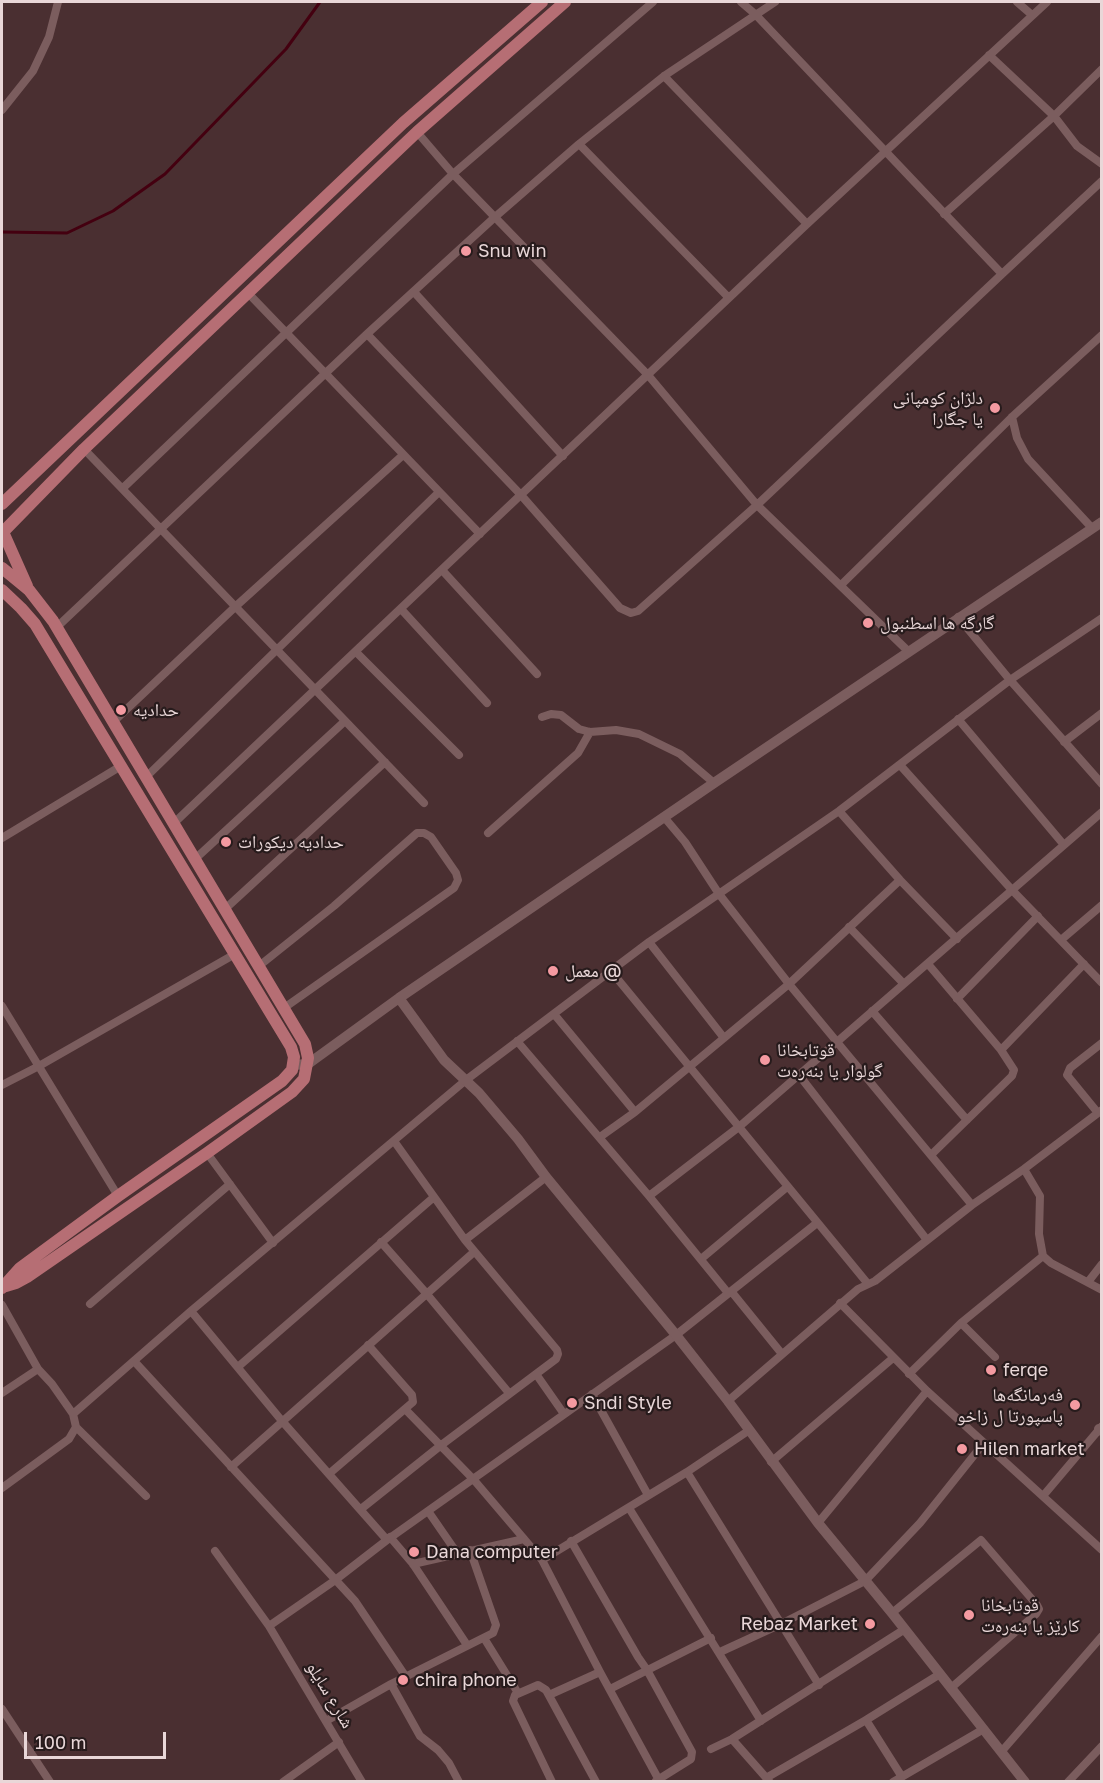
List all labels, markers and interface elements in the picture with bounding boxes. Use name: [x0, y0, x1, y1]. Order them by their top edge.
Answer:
place label: Snu win: [478, 240, 546, 262]
marker: Snu win: [459, 244, 473, 258]
place label: دلژان کومپانی یا جگارا: [893, 387, 983, 430]
marker: دلژان کومپانی یا جگارا: [988, 401, 1002, 415]
place label: گارگه ها اسطنبول: [880, 612, 994, 634]
marker: گارگه ها اسطنبول: [861, 616, 875, 630]
place label: حداديه: [133, 699, 179, 721]
marker: حداديه: [114, 703, 128, 717]
place label: حداديه ديكورات: [238, 831, 344, 853]
marker: حداديه ديكورات: [219, 835, 233, 849]
place label: معمل @: [565, 960, 622, 982]
marker: معمل @: [546, 964, 560, 978]
place label: قوتابخانا گولوار یا بنەرەت: [777, 1039, 883, 1082]
marker: قوتابخانا گولوار یا بنەرەت: [758, 1053, 772, 1067]
place label: ferqe: [1003, 1359, 1048, 1381]
marker: ferqe: [984, 1363, 998, 1377]
place label: فەرمانگەها پاسپورتا ل زاخو: [957, 1384, 1063, 1426]
place label: Sndi Style: [584, 1392, 672, 1414]
marker: Sndi Style: [565, 1396, 579, 1410]
marker: فەرمانگەها پاسپورتا ل زاخو: [1068, 1398, 1082, 1412]
place label: Hilen market: [974, 1438, 1085, 1460]
marker: Hilen market: [955, 1442, 969, 1456]
place label: Dana computer: [426, 1541, 558, 1563]
marker: Dana computer: [407, 1545, 421, 1559]
place label: قوتابخانا کارێز یا بنەرەت: [981, 1594, 1080, 1636]
marker: قوتابخانا کارێز یا بنەرەت: [962, 1608, 976, 1622]
place label: Rebaz Market: [740, 1613, 858, 1635]
marker: Rebaz Market: [863, 1617, 877, 1631]
street label: شارع سايلو: [302, 1658, 358, 1732]
place label: chira phone: [415, 1669, 517, 1691]
marker: chira phone: [396, 1673, 410, 1687]
scale bar: [27, 1720, 170, 1758]
text: 100 m: [35, 1731, 86, 1753]

